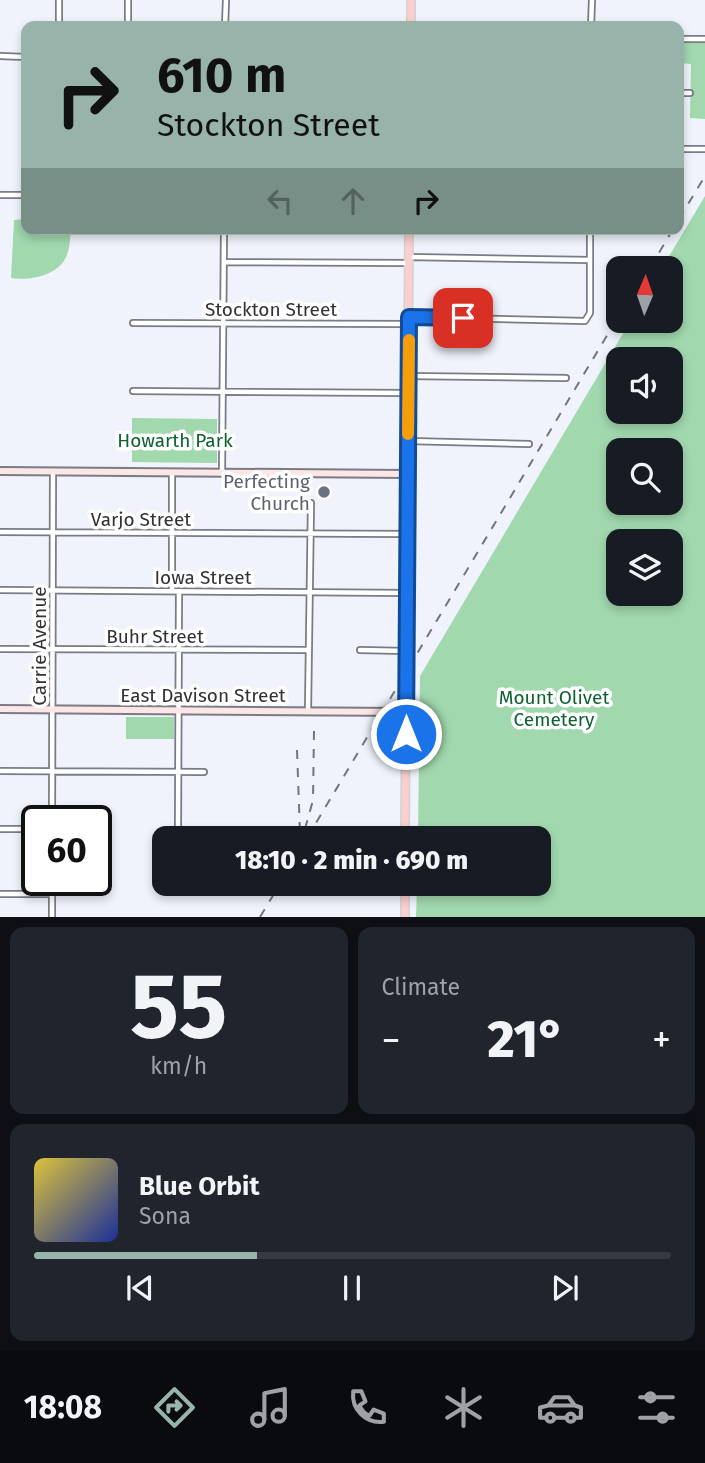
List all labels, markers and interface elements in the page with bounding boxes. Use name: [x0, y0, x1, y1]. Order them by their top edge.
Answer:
text: 610 m: [157, 46, 286, 105]
icon: right: [42, 49, 133, 140]
text: Stockton Street: [157, 106, 380, 144]
icon: left: [261, 182, 299, 220]
icon: ahead: [334, 182, 372, 220]
icon: right: [407, 182, 445, 220]
north arrow: [606, 256, 682, 332]
map controls: [606, 256, 683, 606]
pin: [433, 288, 493, 348]
street label: Stockton Street: [205, 298, 337, 321]
icon: arrive: [444, 299, 482, 337]
button: sound: [606, 347, 683, 424]
park label: Howarth Park: [117, 429, 233, 452]
button: search: [606, 438, 683, 515]
place label: Perfecting Church: [223, 470, 310, 515]
marker: Perfecting Church: [316, 484, 332, 500]
street label: Varjo Street: [91, 508, 191, 531]
button: layers: [606, 529, 683, 606]
street label: Iowa Street: [154, 566, 252, 589]
street label: Carrie Avenue: [28, 586, 51, 706]
street label: Buhr Street: [106, 625, 204, 648]
street label: East Davison Street: [120, 684, 286, 707]
park label: Mount Olivet Cemetery: [499, 686, 609, 731]
position arrow: [369, 697, 443, 771]
speed limit sign: 60: [21, 805, 112, 896]
text: 18:10 · 2 min · 690 m: [235, 845, 468, 876]
text: 55: [130, 952, 227, 1061]
text: Climate: [382, 973, 460, 1001]
text: 21°: [487, 1008, 565, 1071]
text: −: [382, 1017, 401, 1063]
text: +: [652, 1017, 671, 1063]
text: km/h: [150, 1052, 207, 1080]
text: Blue Orbit: [139, 1171, 259, 1202]
text: Sona: [139, 1202, 191, 1230]
icon: previous: [121, 1269, 159, 1307]
icon: pause: [333, 1269, 371, 1307]
icon: next: [546, 1269, 584, 1307]
icon: directions: [150, 1383, 199, 1432]
icon: music: [246, 1383, 295, 1432]
icon: phone: [343, 1383, 392, 1432]
icon: climate: [439, 1383, 488, 1432]
icon: car: [536, 1383, 585, 1432]
icon: filters: [632, 1383, 681, 1432]
text: 18:08: [24, 1388, 102, 1426]

